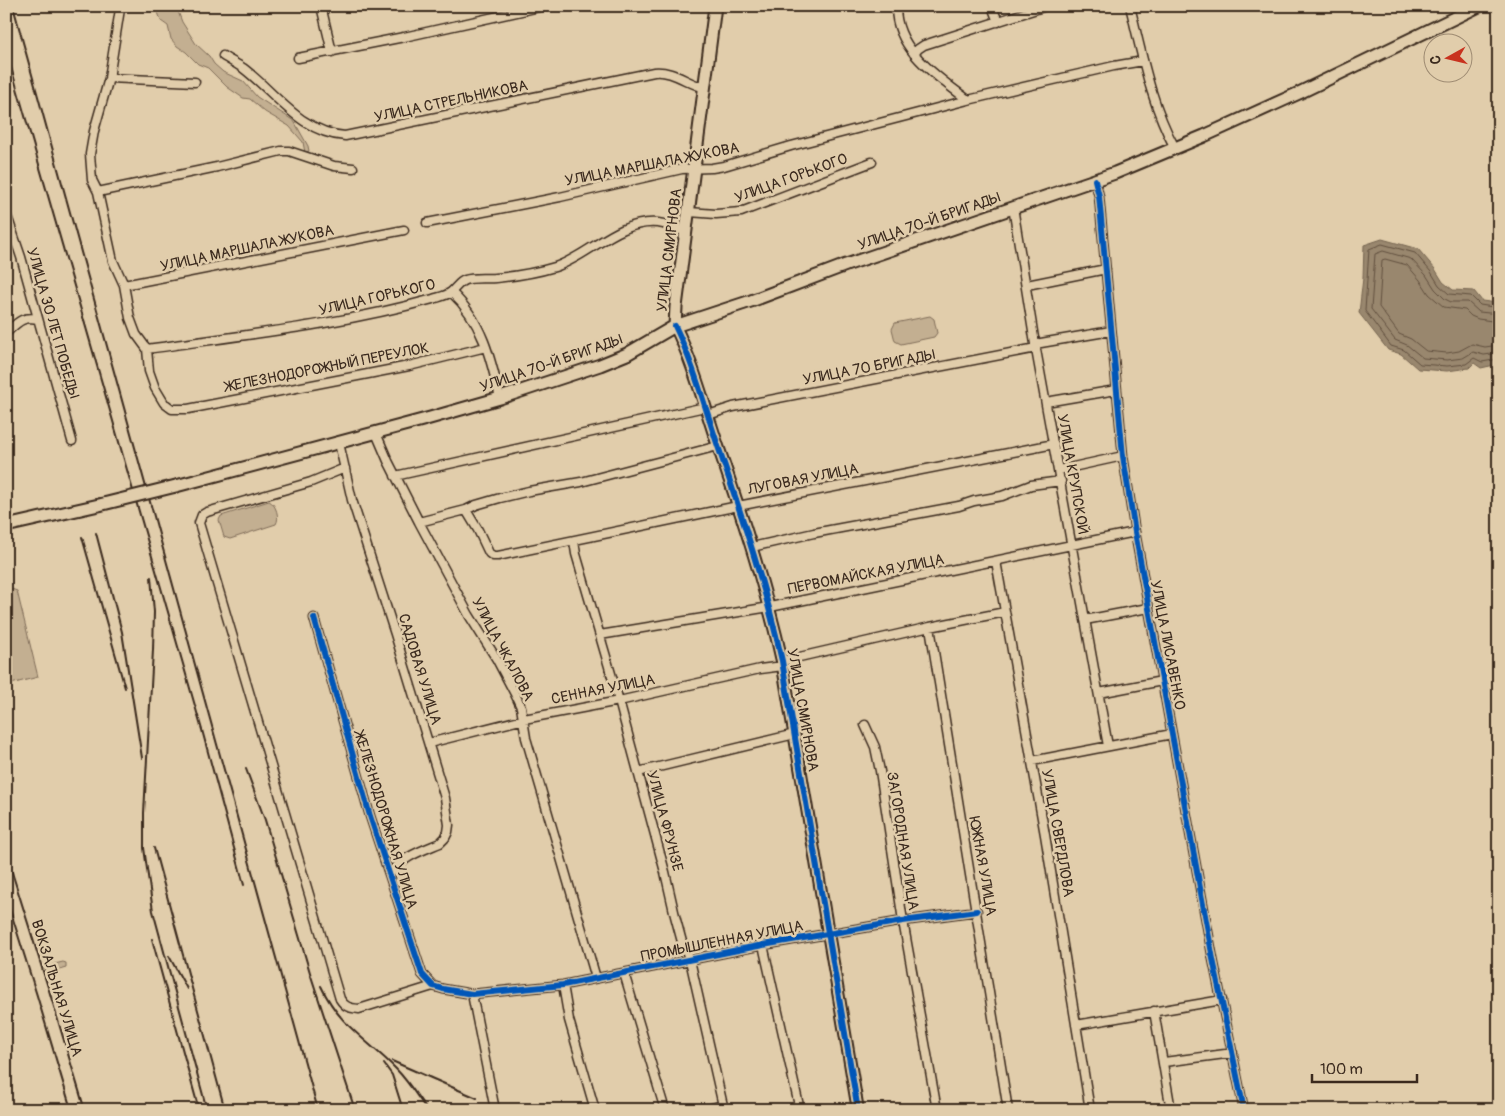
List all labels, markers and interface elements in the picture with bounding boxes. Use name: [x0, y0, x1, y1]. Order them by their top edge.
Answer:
north arrow: [1422, 32, 1472, 82]
text: С: [1427, 54, 1445, 65]
street label: УЛИЦА СТРЕЛЬНИКОВА: [373, 76, 530, 127]
street label: УЛИЦА МАРШАЛА ЖУКОВА: [563, 138, 741, 191]
street label: УЛИЦА ГОРЬКОГО: [732, 149, 850, 208]
street label: УЛИЦА СМИРНОВА: [652, 187, 687, 313]
street label: УЛИЦА 70-Й БРИГАДЫ: [855, 188, 1003, 255]
street label: УЛИЦА МАРШАЛА ЖУКОВА: [159, 221, 336, 276]
street label: УЛИЦА 30 ЛЕТ ПОБЕДЫ: [22, 246, 83, 401]
street label: УЛИЦА ГОРЬКОГО: [317, 275, 437, 320]
street label: УЛИЦА 70-Й БРИГАДЫ: [477, 330, 625, 397]
street label: ЖЕЛЕЗНОДОРОЖНЫЙ ПЕРЕУЛОК: [222, 338, 430, 397]
street label: УЛИЦА 70 БРИГАДЫ: [801, 345, 937, 390]
street label: УЛИЦА КРУПСКОЙ: [1053, 413, 1092, 535]
street label: ЛУГОВАЯ УЛИЦА: [745, 459, 860, 500]
street label: ПЕРВОМАЙСКАЯ УЛИЦА: [786, 550, 946, 599]
street label: УЛИЦА ЛИСАВЕНКО: [1146, 579, 1189, 711]
street label: УЛИЦА ЧКАЛОВА: [467, 594, 538, 705]
street label: САДОВАЯ УЛИЦА: [394, 611, 446, 727]
street label: УЛИЦА СМИРНОВА: [782, 647, 823, 773]
street label: СЕННАЯ УЛИЦА: [550, 670, 657, 709]
street label: ЖЕЛЕЗНОДОРОЖНАЯ УЛИЦА: [349, 727, 422, 911]
street label: УЛИЦА СВЕРДЛОВА: [1037, 768, 1078, 899]
street label: УЛИЦА ФРУНЗЕ: [642, 769, 687, 874]
street label: ЗАГОРОДНАЯ УЛИЦА: [882, 770, 923, 912]
street label: ЮЖНАЯ УЛИЦА: [964, 815, 1001, 917]
street label: ПРОМЫШЛЕННАЯ УЛИЦА: [639, 916, 805, 967]
street label: ВОКЗАЛЬНАЯ УЛИЦА: [27, 918, 86, 1059]
scale bar: [1312, 1051, 1418, 1083]
text: 100 m: [1320, 1060, 1363, 1079]

